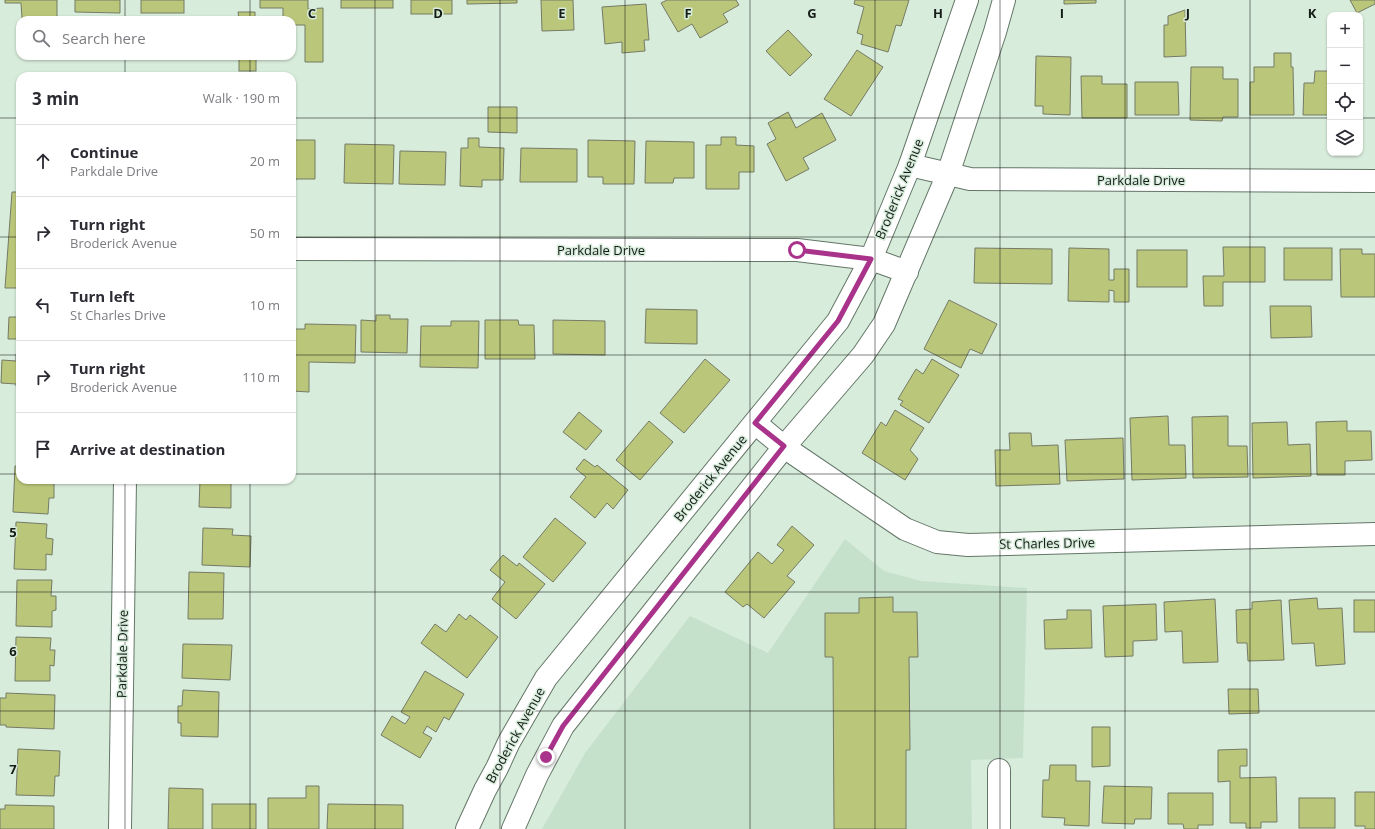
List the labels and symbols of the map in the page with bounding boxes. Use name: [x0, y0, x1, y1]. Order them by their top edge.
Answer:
text: C: [308, 4, 316, 22]
text: D: [433, 4, 443, 22]
text: E: [558, 4, 566, 22]
text: F: [684, 4, 692, 22]
text: G: [807, 4, 817, 22]
text: H: [933, 4, 943, 22]
text: I: [1060, 4, 1064, 22]
text: J: [1185, 4, 1190, 22]
text: K: [1308, 4, 1317, 22]
street label: Broderick Avenue: [871, 136, 927, 242]
street label: Parkdale Drive: [1097, 171, 1185, 189]
street label: Parkdale Drive: [557, 241, 645, 259]
route start: [788, 241, 806, 259]
street label: Broderick Avenue: [669, 431, 751, 525]
text: 5: [9, 523, 17, 541]
street label: St Charles Drive: [999, 533, 1095, 553]
street label: Parkdale Drive: [112, 610, 132, 698]
text: 6: [9, 642, 17, 660]
street label: Broderick Avenue: [481, 684, 549, 786]
route end: [537, 748, 555, 766]
text: 7: [9, 760, 17, 778]

